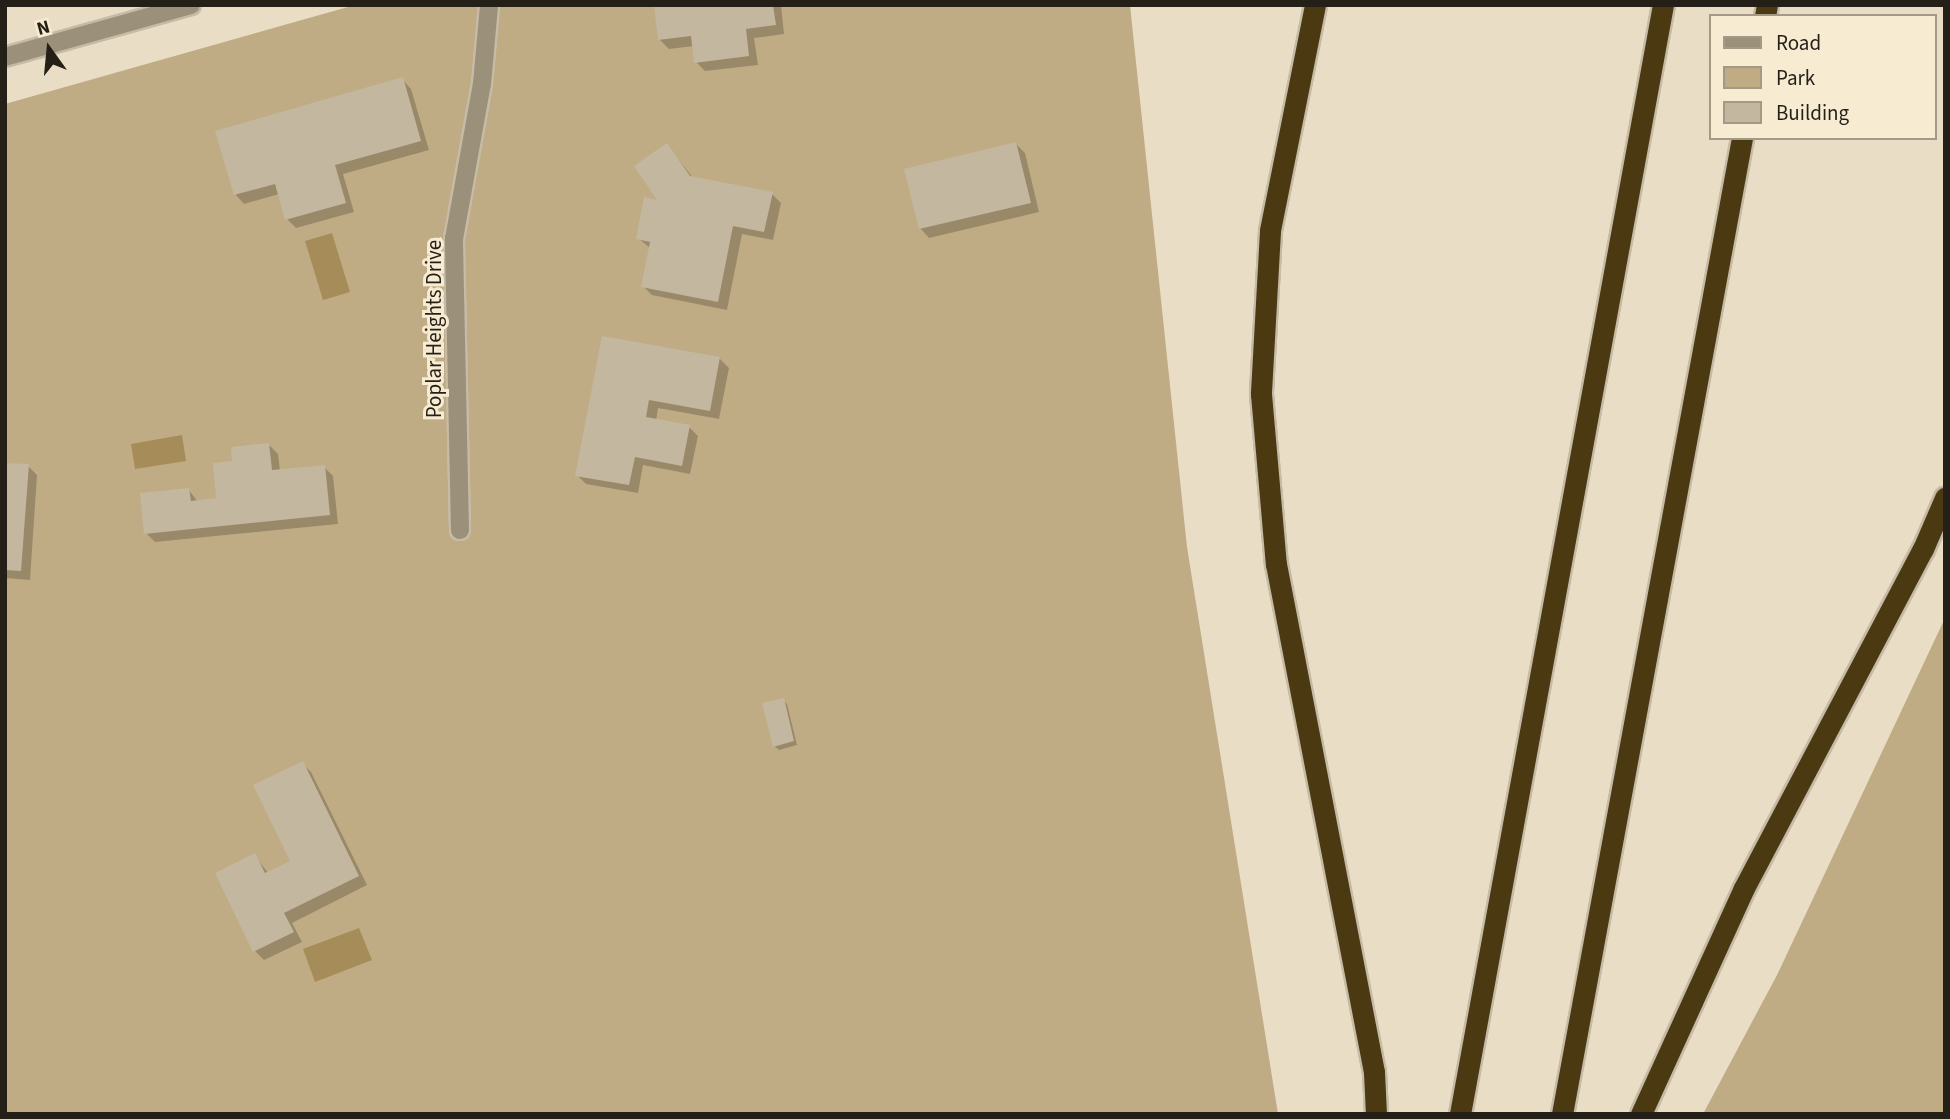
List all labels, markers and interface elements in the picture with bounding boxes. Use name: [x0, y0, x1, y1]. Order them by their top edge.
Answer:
north arrow: [14, 14, 84, 84]
text: N: [34, 14, 53, 43]
legend: [1708, 14, 1936, 140]
text: Road: [1776, 28, 1821, 58]
text: Park: [1776, 63, 1815, 93]
text: Building: [1776, 98, 1849, 128]
street label: Poplar Heights Drive: [421, 240, 447, 418]

